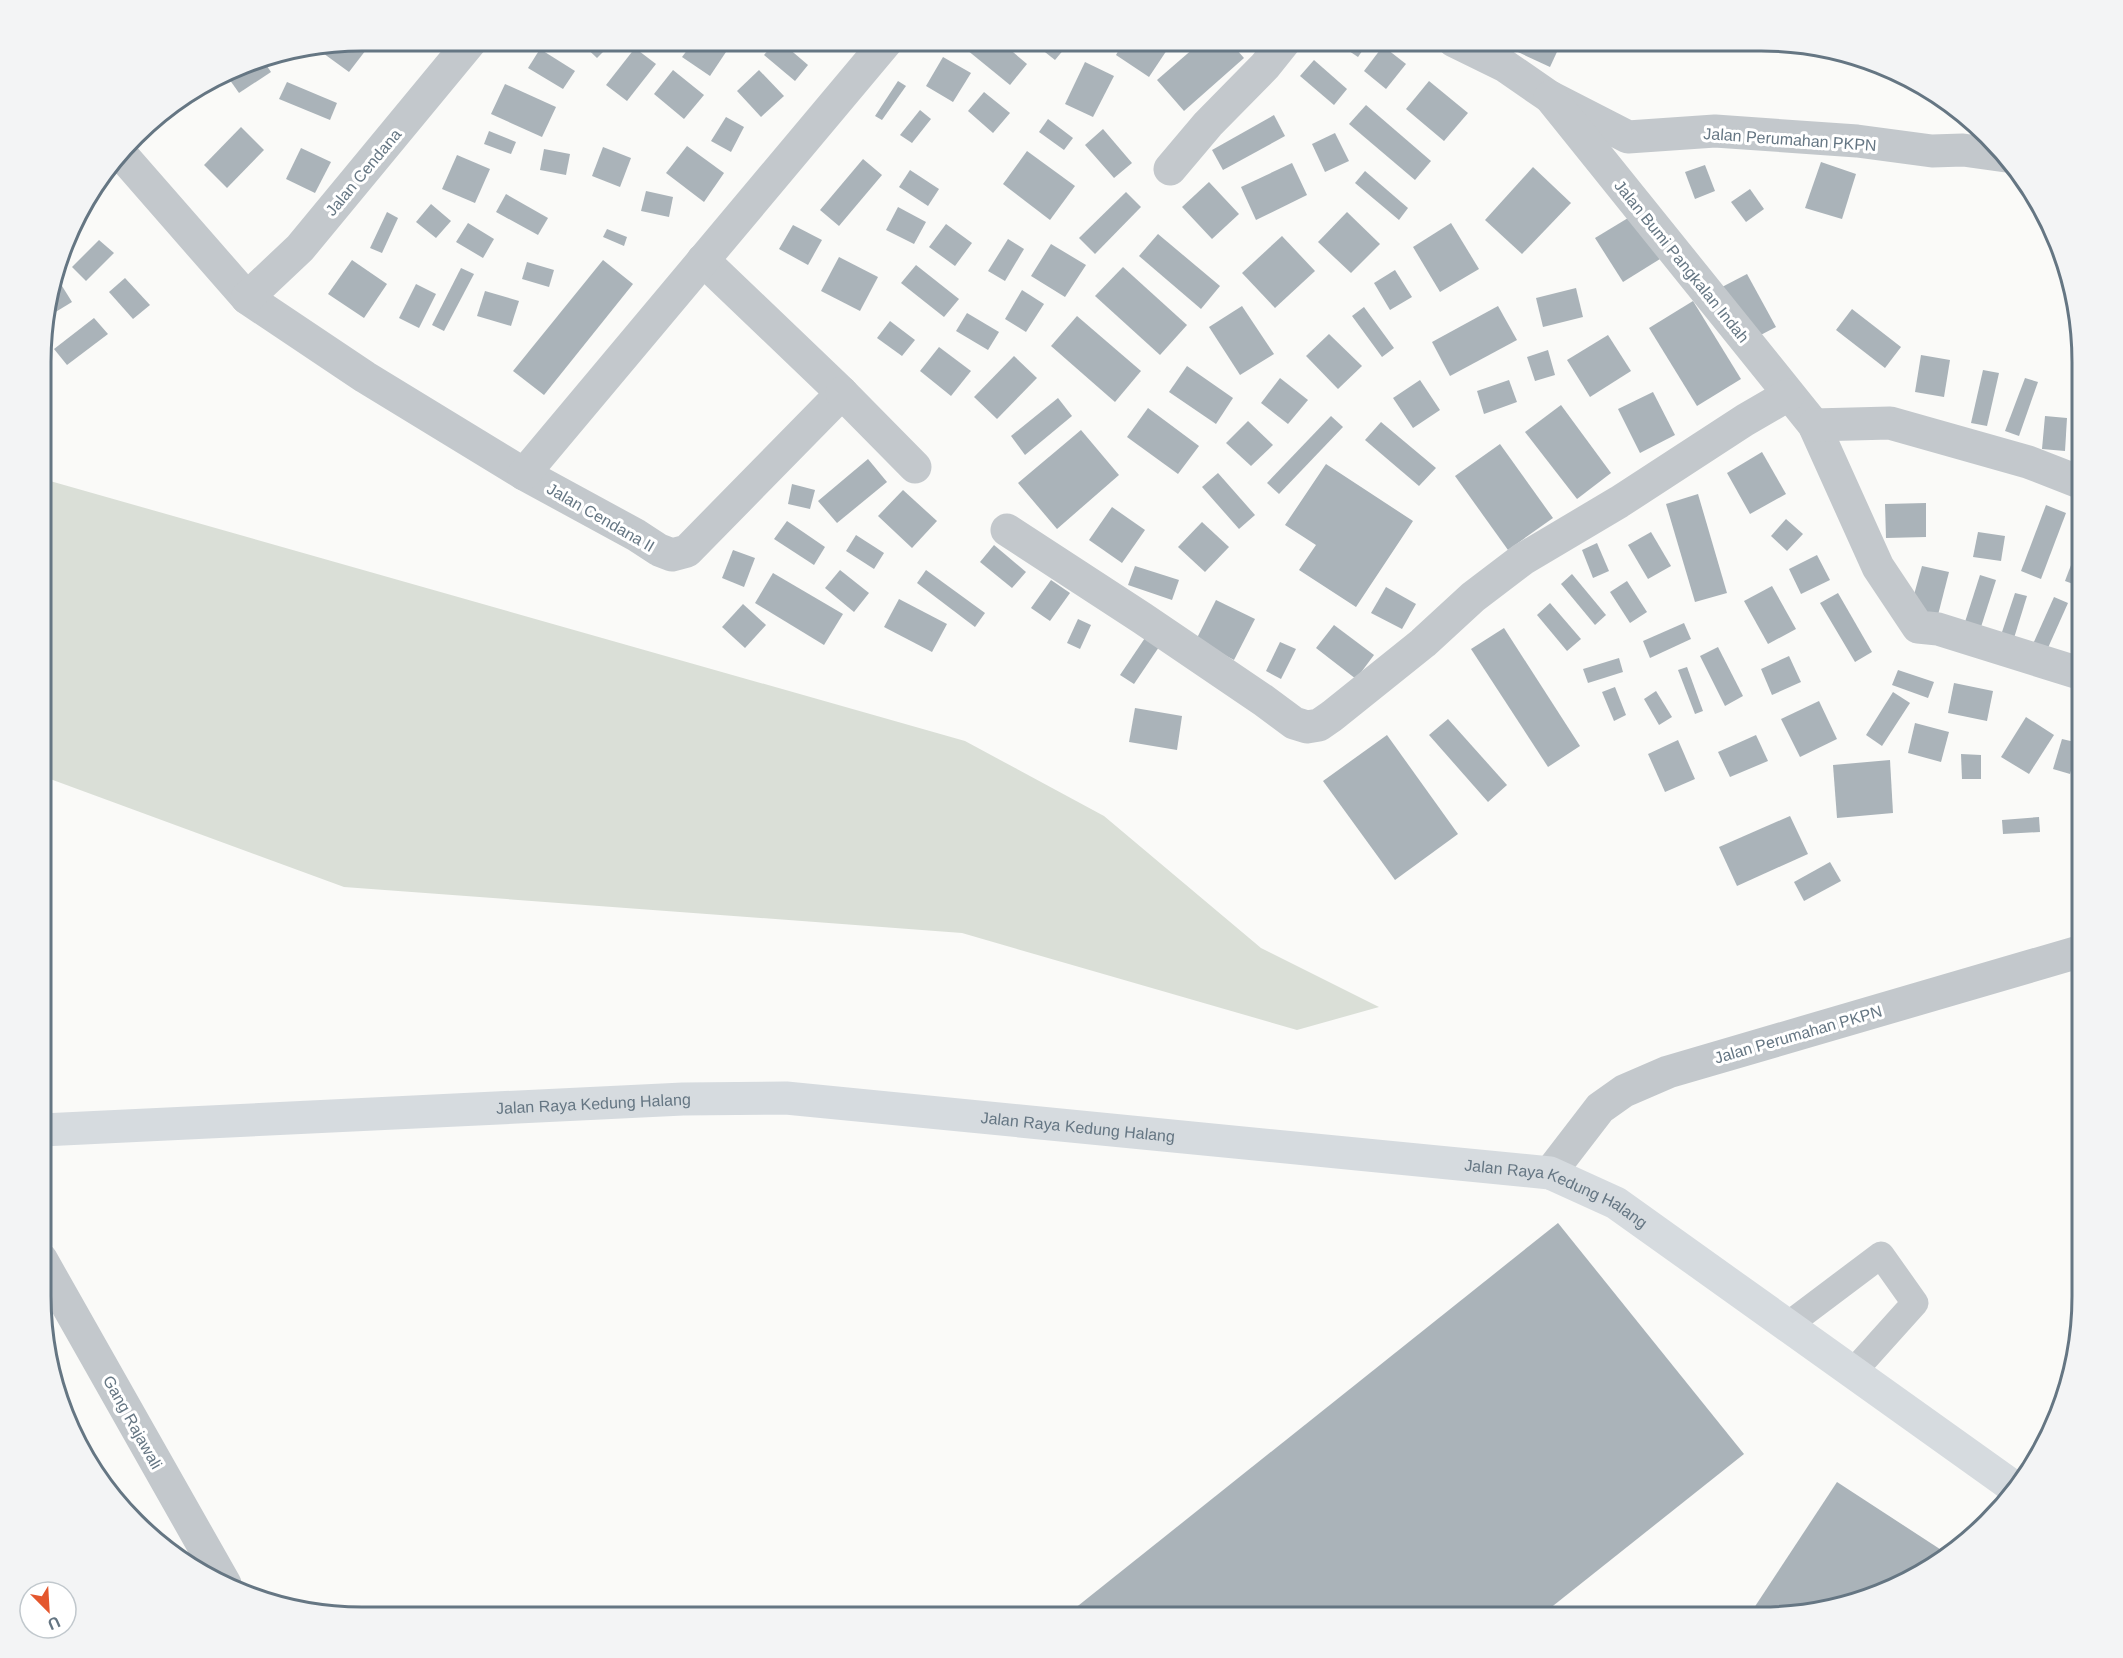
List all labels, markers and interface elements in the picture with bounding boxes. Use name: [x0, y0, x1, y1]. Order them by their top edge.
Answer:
street label: Jalan Perumahan PKPN: [1703, 125, 1877, 154]
street label: Jalan Cendana: [322, 126, 405, 219]
street label: Jalan Bumi Pangkalan Indah: [1611, 177, 1752, 346]
street label: Jalan Cendana II: [544, 480, 657, 555]
street label: Jalan Perumahan PKPN: [1712, 1002, 1884, 1067]
street label: Jalan Raya Kedung Halang: [496, 1091, 691, 1117]
street label: Jalan Raya Kedung Halang: [980, 1109, 1176, 1145]
street label: Jalan Raya Kedung Halang: [1464, 1157, 1650, 1232]
street label: Gang Rajawali: [100, 1373, 165, 1472]
north arrow: [18, 1580, 78, 1640]
text: U: [45, 1613, 63, 1633]

